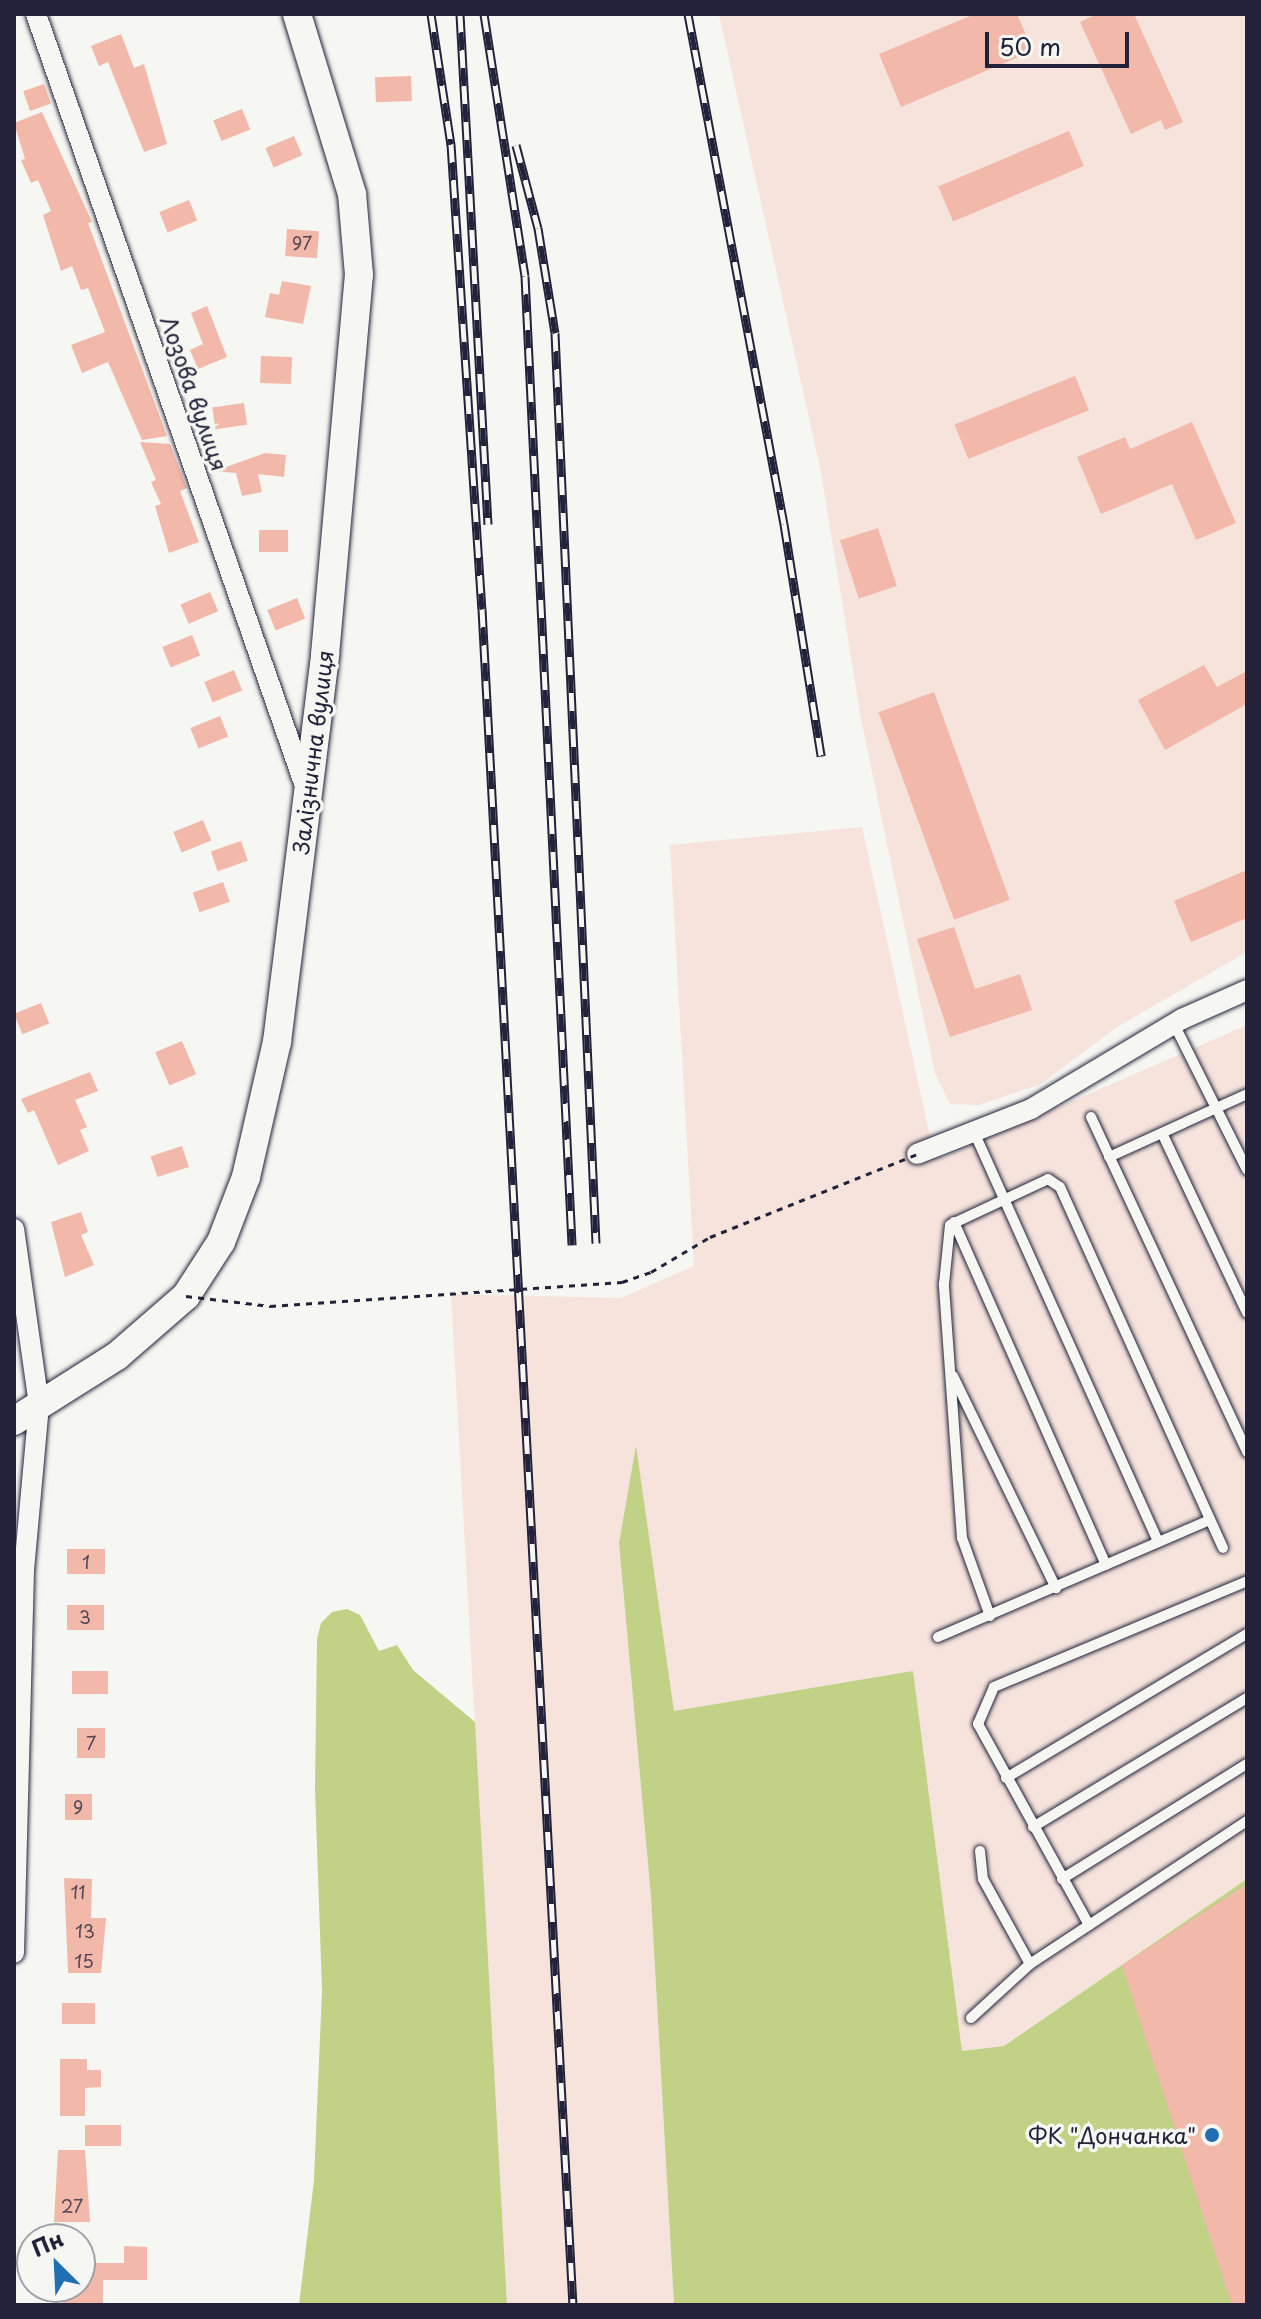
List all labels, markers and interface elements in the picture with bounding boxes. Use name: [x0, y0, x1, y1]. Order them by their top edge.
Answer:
scale bar: [989, 16, 1133, 66]
text: 50 m: [999, 28, 1061, 64]
house number: 97: [292, 232, 312, 254]
street label: Лозова вулиця: [156, 312, 234, 474]
street label: Залізнична вулиця: [286, 648, 338, 856]
house number: 1: [82, 1551, 90, 1573]
house number: 3: [79, 1606, 91, 1628]
house number: 7: [86, 1732, 96, 1754]
house number: 9: [73, 1796, 83, 1818]
house number: 11: [70, 1881, 86, 1903]
house number: 13: [75, 1920, 95, 1942]
house number: 15: [74, 1950, 94, 1972]
place label: ФК "Дончанка": [1028, 2122, 1196, 2148]
marker: ФК "Дончанка": [1203, 2126, 1221, 2144]
house number: 27: [61, 2195, 83, 2217]
text: Пн: [26, 2221, 68, 2264]
north arrow: [16, 2223, 96, 2303]

